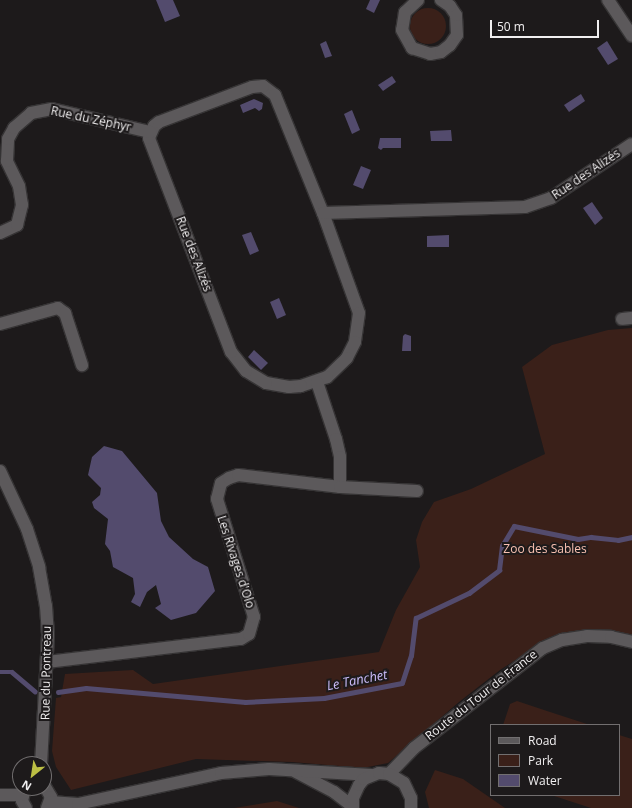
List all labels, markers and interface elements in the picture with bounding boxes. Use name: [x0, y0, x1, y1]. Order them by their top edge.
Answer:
scale bar: [492, 12, 601, 38]
text: 50 m: [497, 18, 525, 35]
street label: Rue du Zéphyr: [50, 103, 132, 135]
street label: Rue des Alizés: [549, 146, 623, 202]
street label: Rue des Alizés: [173, 214, 215, 294]
street label: Les Rivages d'Olo: [214, 514, 258, 610]
park label: Zoo des Sables: [503, 542, 587, 556]
street label: Rue du Pontreau: [38, 626, 54, 720]
street label: Route du Tour de France: [422, 647, 540, 743]
water label: Le Tanchet: [325, 666, 389, 694]
legend: [490, 724, 620, 796]
text: Road: [528, 732, 557, 749]
text: Park: [528, 752, 553, 769]
north arrow: [12, 756, 52, 796]
text: Water: [528, 772, 562, 789]
text: N: [19, 777, 34, 795]

